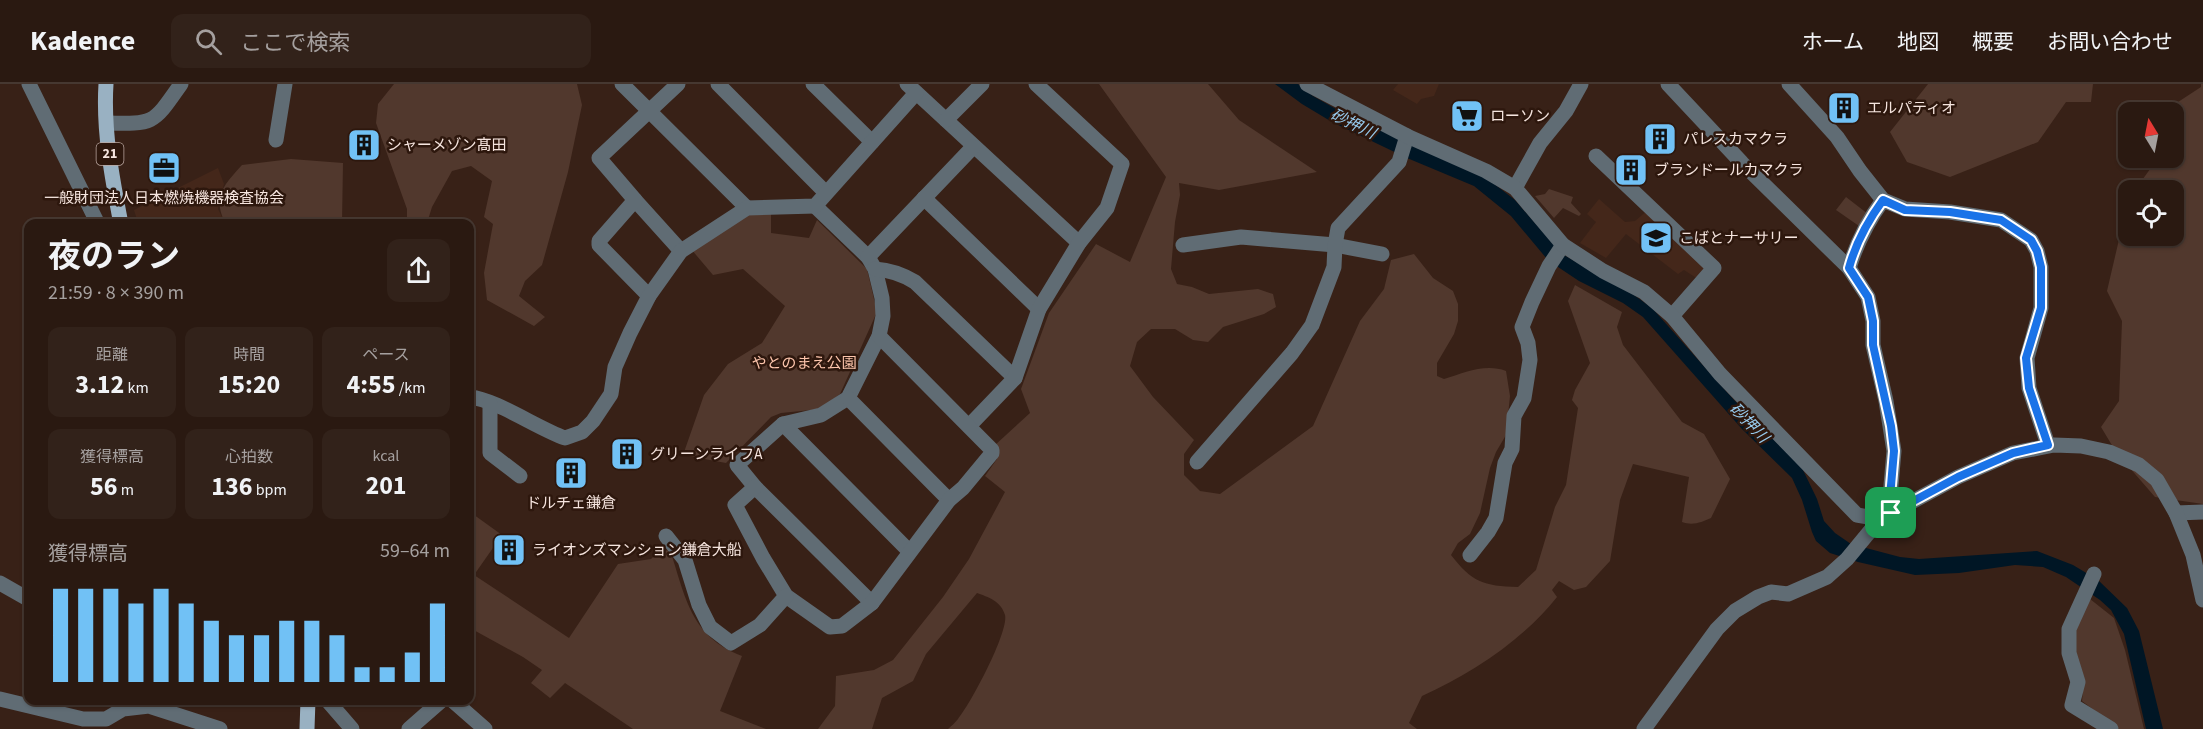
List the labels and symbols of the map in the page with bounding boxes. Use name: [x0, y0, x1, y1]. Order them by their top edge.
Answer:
building icon: エルパティオ: [1826, 90, 1862, 126]
supermarket icon: ローソン: [1449, 98, 1485, 134]
place label: エルパティオ: [1867, 98, 1956, 119]
north arrow: [2118, 102, 2184, 168]
water label: 砂押川: [1327, 104, 1381, 145]
place label: ローソン: [1490, 106, 1550, 127]
building icon: パレスカマクラ: [1642, 121, 1678, 157]
building icon: シャーメゾン髙田: [346, 127, 382, 163]
place label: パレスカマクラ: [1683, 129, 1788, 150]
place label: シャーメゾン髙田: [387, 135, 506, 156]
road number: 21: [96, 143, 124, 165]
office icon: 一般財団法人日本燃焼機器検査協会: [146, 150, 182, 186]
building icon: ブランドールカマクラ: [1613, 152, 1649, 188]
place label: ブランドールカマクラ: [1654, 160, 1804, 181]
place label: 一般財団法人日本燃焼機器検査協会: [44, 188, 284, 209]
school or university icon: こばとナーサリー: [1638, 220, 1674, 256]
place label: こばとナーサリー: [1679, 228, 1799, 249]
park label: やとのまえ公園: [752, 353, 856, 374]
water label: 砂押川: [1724, 398, 1775, 449]
building icon: グリーンライフA: [609, 436, 645, 472]
place label: グリーンライフA: [650, 444, 763, 465]
building icon: ドルチェ鎌倉: [553, 455, 589, 491]
pin: [1865, 487, 1916, 538]
place label: ドルチェ鎌倉: [526, 493, 616, 514]
building icon: ライオンズマンション鎌倉大船: [491, 532, 527, 568]
place label: ライオンズマンション鎌倉大船: [532, 540, 742, 561]

